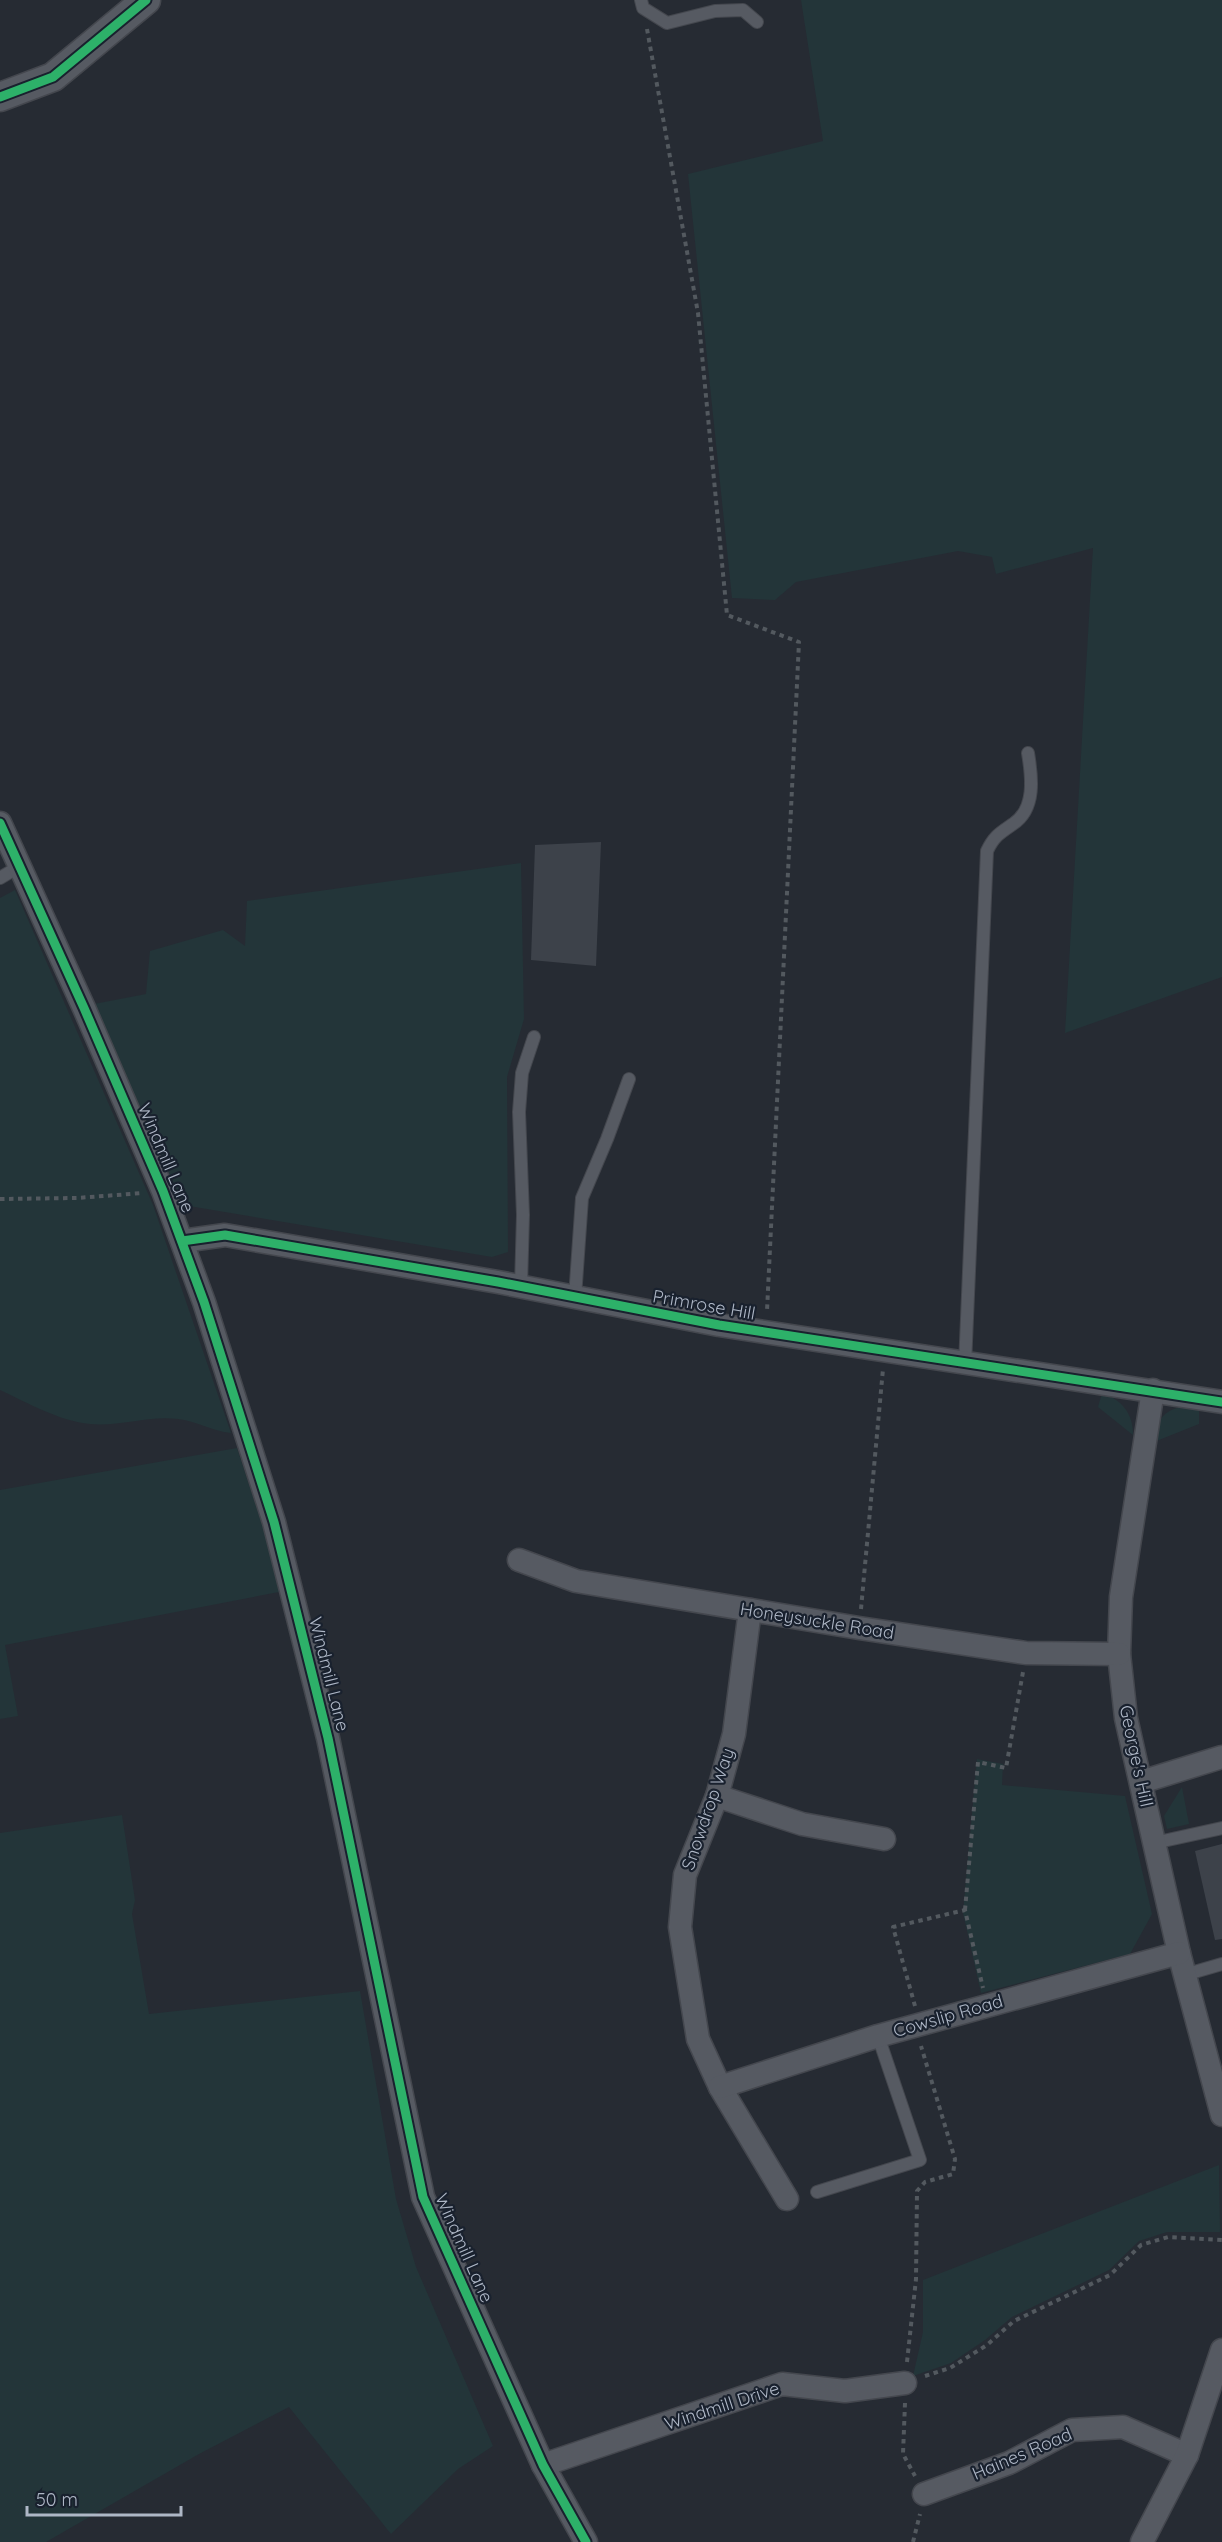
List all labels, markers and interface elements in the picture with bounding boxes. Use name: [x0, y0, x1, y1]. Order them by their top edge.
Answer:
street label: Windmill Lane: [133, 1099, 200, 1216]
street label: Primrose Hill: [651, 1284, 757, 1325]
street label: Honeysuckle Road: [738, 1597, 896, 1644]
street label: Windmill Lane: [304, 1614, 355, 1733]
street label: George's Hill: [1115, 1703, 1158, 1809]
street label: Snowdrop Way: [676, 1745, 739, 1873]
street label: Cowslip Road: [890, 1989, 1005, 2042]
street label: Windmill Lane: [430, 2190, 499, 2306]
street label: Windmill Drive: [662, 2376, 782, 2435]
street label: Haines Road: [968, 2422, 1075, 2485]
scale bar: [27, 2479, 182, 2517]
text: 50 m: [36, 2488, 78, 2511]

